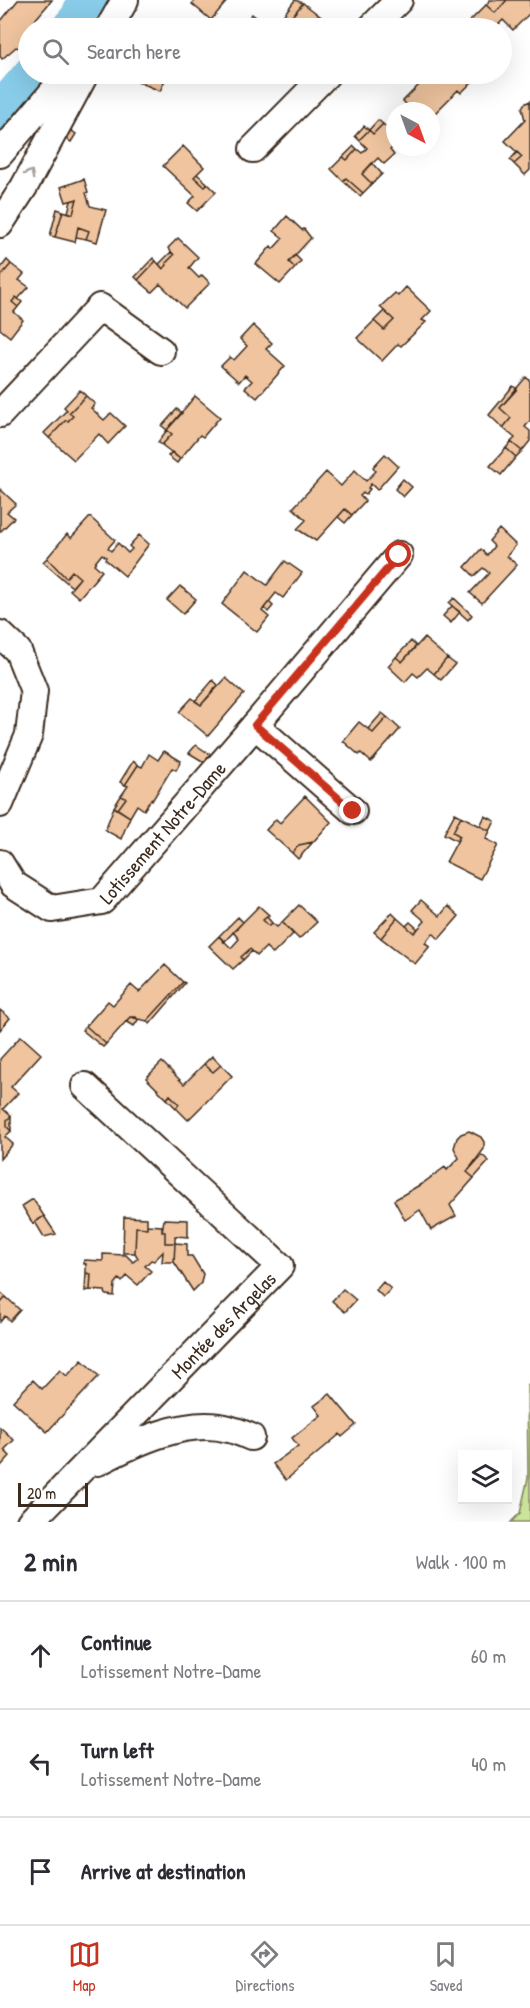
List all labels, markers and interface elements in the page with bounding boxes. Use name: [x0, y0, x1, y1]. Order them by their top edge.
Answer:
search box: [18, 18, 512, 84]
icon: search: [39, 35, 72, 68]
text: Search here: [87, 36, 181, 66]
north arrow: [386, 102, 440, 156]
one-way arrow: [23, 170, 35, 181]
route start: [385, 541, 411, 567]
street label: Lotissement Notre-Dame: [92, 755, 231, 909]
route end: [339, 797, 365, 823]
street label: Montée des Argelas: [164, 1265, 282, 1384]
map controls: [458, 1450, 512, 1504]
button: layers: [458, 1450, 512, 1504]
scale bar: [18, 1480, 88, 1508]
text: 20 m: [27, 1482, 56, 1504]
text: 2 min: [24, 1544, 77, 1579]
text: Walk · 100 m: [416, 1548, 506, 1575]
text: Continue: [81, 1627, 152, 1657]
icon: ahead: [24, 1639, 57, 1672]
text: 60 m: [471, 1642, 506, 1669]
text: Lotissement Notre-Dame: [81, 1657, 262, 1684]
text: Turn left: [81, 1735, 154, 1765]
icon: left: [24, 1747, 57, 1780]
text: 40 m: [471, 1750, 506, 1777]
text: Lotissement Notre-Dame: [81, 1765, 262, 1792]
icon: arrive: [24, 1855, 57, 1888]
text: Arrive at destination: [81, 1856, 246, 1886]
tab: Map: [68, 1938, 101, 1996]
tab: Directions: [236, 1938, 294, 1996]
tab: Saved: [429, 1938, 462, 1996]

